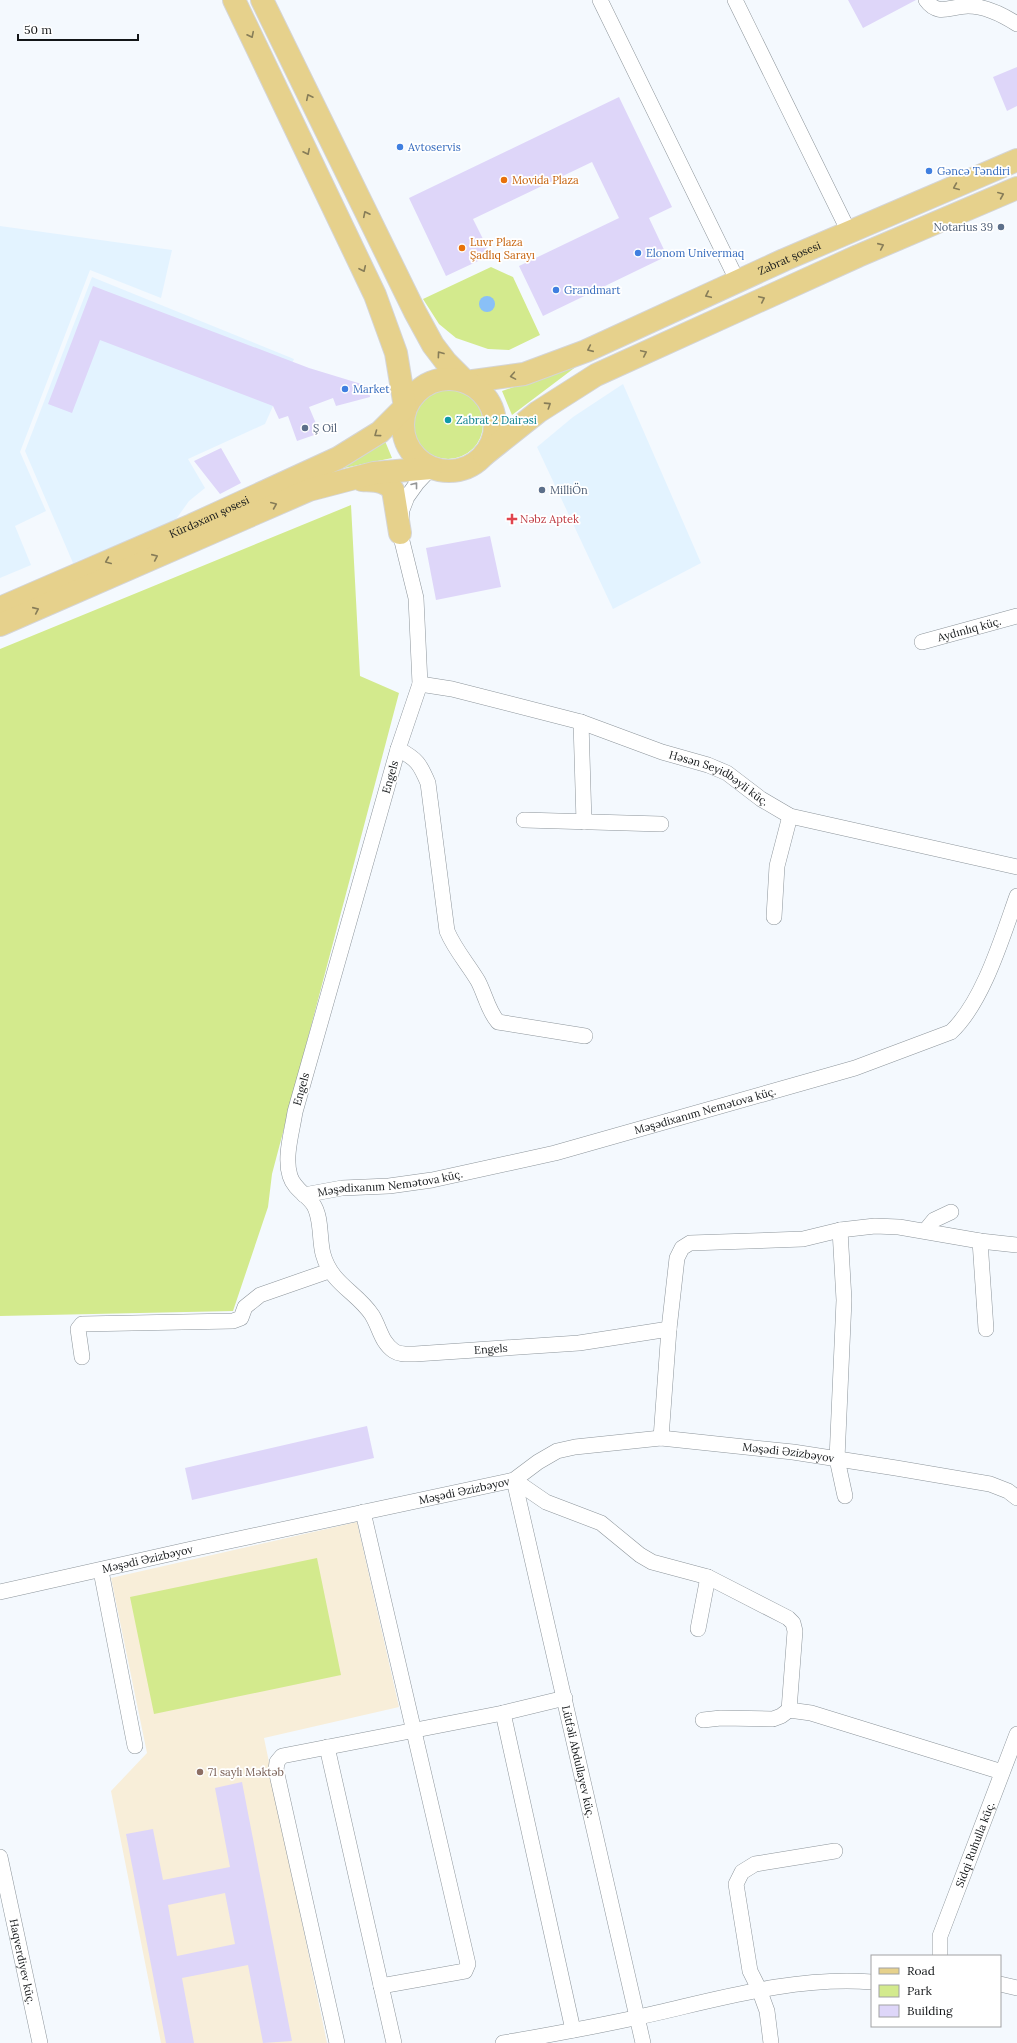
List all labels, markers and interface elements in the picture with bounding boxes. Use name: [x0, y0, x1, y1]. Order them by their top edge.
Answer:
scale bar: [18, 16, 138, 42]
text: 50 m: [24, 22, 52, 37]
one-way arrow: [246, 31, 254, 38]
one-way arrow: [306, 94, 314, 101]
place label: Avtoservis: [407, 140, 461, 154]
marker: Avtoservis: [395, 142, 405, 152]
one-way arrow: [302, 148, 310, 155]
place label: Gəncə Təndiri: [937, 164, 1010, 178]
marker: Gəncə Təndiri: [924, 166, 934, 176]
place label: Movida Plaza: [512, 173, 579, 187]
marker: Movida Plaza: [499, 175, 509, 185]
one-way arrow: [952, 182, 959, 190]
one-way arrow: [997, 191, 1004, 199]
one-way arrow: [364, 210, 371, 218]
place label: Notarius 39: [933, 220, 993, 234]
marker: Notarius 39: [996, 222, 1006, 232]
place label: Luvr Plaza Şadlıq Sarayı: [470, 235, 535, 262]
street label: Zabrat şosesi: [756, 238, 823, 278]
one-way arrow: [877, 242, 884, 250]
marker: Luvr Plaza Şadlıq Sarayı: [457, 243, 467, 253]
place label: Elonom Univermaq: [646, 246, 745, 260]
marker: Elonom Univermaq: [633, 248, 643, 258]
one-way arrow: [359, 266, 367, 273]
place label: Grandmart: [564, 283, 621, 297]
marker: Grandmart: [551, 285, 561, 295]
one-way arrow: [705, 290, 713, 298]
one-way arrow: [758, 296, 766, 304]
one-way arrow: [587, 344, 594, 352]
one-way arrow: [640, 350, 648, 358]
one-way arrow: [437, 351, 444, 358]
one-way arrow: [510, 371, 516, 380]
place label: Market: [353, 382, 390, 396]
marker: Market: [340, 384, 350, 394]
one-way arrow: [544, 402, 551, 410]
place label: Zabrat 2 Dairəsi: [456, 413, 537, 427]
marker: Zabrat 2 Dairəsi: [443, 415, 453, 425]
place label: Ş Oil: [313, 421, 337, 435]
marker: Ş Oil: [300, 423, 310, 433]
one-way arrow: [375, 429, 382, 436]
place label: MilliÖn: [550, 482, 588, 497]
one-way arrow: [411, 483, 418, 490]
marker: MilliÖn: [537, 485, 547, 495]
street label: Kürdəxanı şosesi: [167, 493, 251, 541]
one-way arrow: [270, 502, 277, 510]
place label: Nəbz Aptek: [520, 512, 579, 526]
marker: Nəbz Aptek: [507, 514, 517, 524]
one-way arrow: [151, 554, 158, 562]
one-way arrow: [105, 556, 112, 564]
one-way arrow: [32, 606, 39, 614]
street label: Aydınlıq küç.: [935, 614, 1003, 645]
street label: Həsən Seyidbəyli küç.: [667, 747, 771, 809]
street label: Engels: [379, 759, 401, 795]
street label: Engels: [290, 1071, 312, 1107]
street label: Məşədixanım Nemətova küç.: [633, 1084, 778, 1137]
street label: Məşədixanım Nemətova küç.: [316, 1166, 464, 1199]
street label: Engels: [474, 1341, 508, 1357]
street label: Məşədi Əzizbəyov: [742, 1440, 836, 1465]
street label: Məşədi Əzizbəyov: [417, 1474, 511, 1507]
street label: Məşədi Əzizbəyov: [101, 1542, 194, 1576]
street label: Lütfəli Abdullayev küç.: [559, 1704, 598, 1819]
place label: 71 saylı Məktəb: [208, 1765, 284, 1779]
marker: 71 saylı Məktəb: [195, 1767, 205, 1777]
street label: Sidqi Ruhulla küç.: [952, 1800, 998, 1889]
street label: Haqverdiyev küç.: [6, 1917, 39, 2006]
legend: [871, 1955, 1001, 2027]
text: Road: [907, 1963, 935, 1978]
text: Park: [907, 1983, 933, 1998]
text: Building: [907, 2003, 953, 2018]

